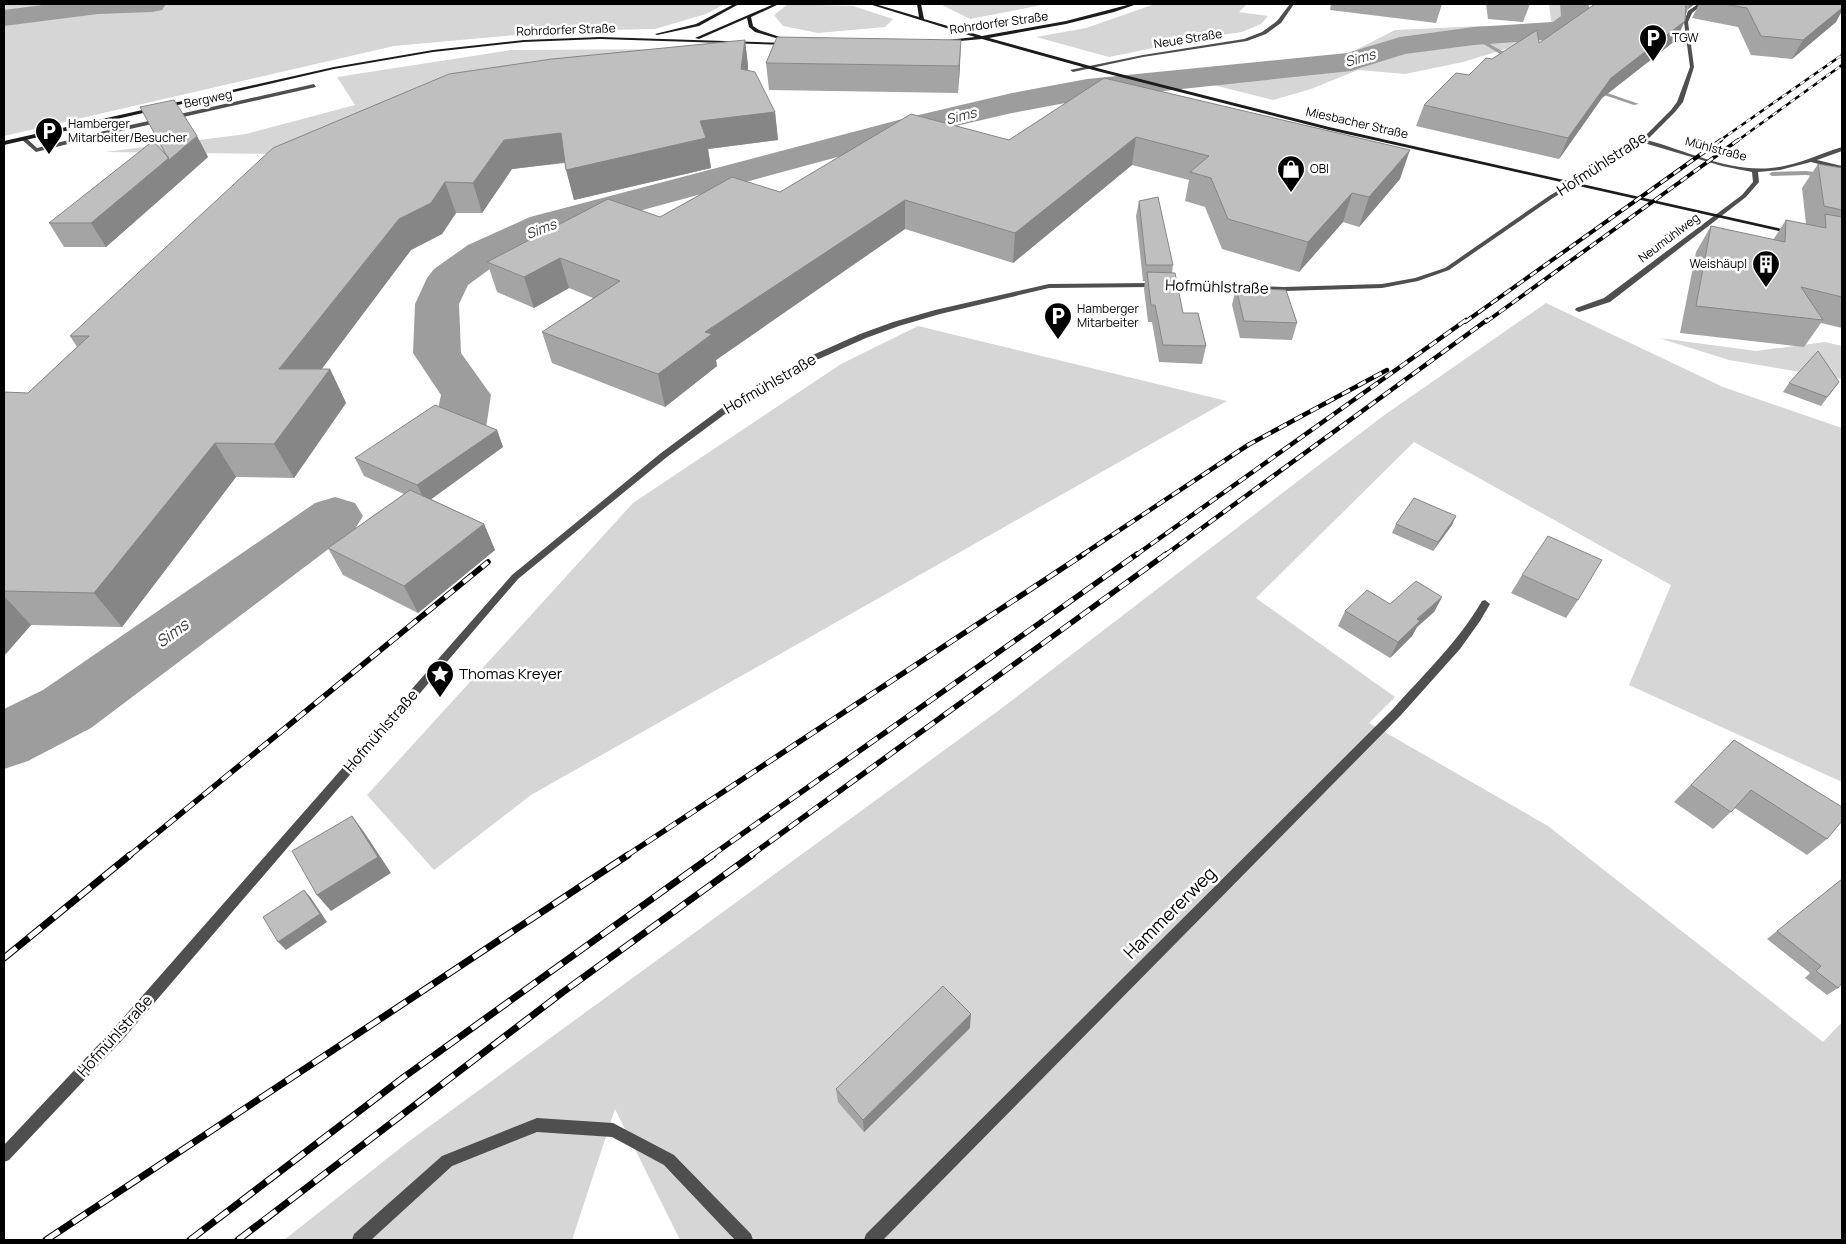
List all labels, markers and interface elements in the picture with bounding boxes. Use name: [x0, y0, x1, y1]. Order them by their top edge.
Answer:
street label: Rohrdorfer Straße: [949, 7, 1049, 38]
street label: Rohrdorfer Straße: [516, 19, 616, 40]
parking icon: TGW: [1638, 23, 1668, 62]
street label: Neue Straße: [1153, 25, 1223, 52]
place label: TGW: [1672, 29, 1699, 46]
water label: Sims: [1342, 44, 1379, 71]
street label: Bergweg: [182, 85, 233, 112]
water label: Sims: [943, 102, 980, 129]
street label: Miesbacher Straße: [1304, 102, 1410, 143]
place label: Hamberger Mitarbeiter/Besucher: [68, 115, 188, 146]
parking icon: Hamberger Mitarbeiter/Besucher: [34, 116, 64, 155]
street label: Hofmühlstraße: [1553, 126, 1651, 201]
street label: Mühlstraße: [1683, 132, 1749, 165]
shop icon: OBI: [1276, 154, 1306, 193]
place label: OBI: [1310, 160, 1329, 177]
street label: Neumühlweg: [1635, 209, 1703, 266]
water label: Sims: [523, 213, 560, 243]
building icon: Weishäupl: [1751, 249, 1781, 288]
place label: Weishäupl: [1690, 255, 1747, 272]
street label: Hofmühlstraße: [1165, 274, 1269, 299]
place label: Hamberger Mitarbeiter: [1077, 300, 1139, 331]
parking icon: Hamberger Mitarbeiter: [1043, 301, 1073, 340]
street label: Hofmühlstraße: [720, 348, 820, 419]
water label: Sims: [151, 613, 194, 652]
place icon: Thomas Kreyer: [425, 659, 455, 698]
place label: Thomas Kreyer: [459, 663, 563, 684]
street label: Hofmühlstraße: [339, 685, 423, 777]
street label: Hammererweg: [1118, 861, 1221, 964]
street label: Hofmühlstraße: [72, 990, 157, 1081]

